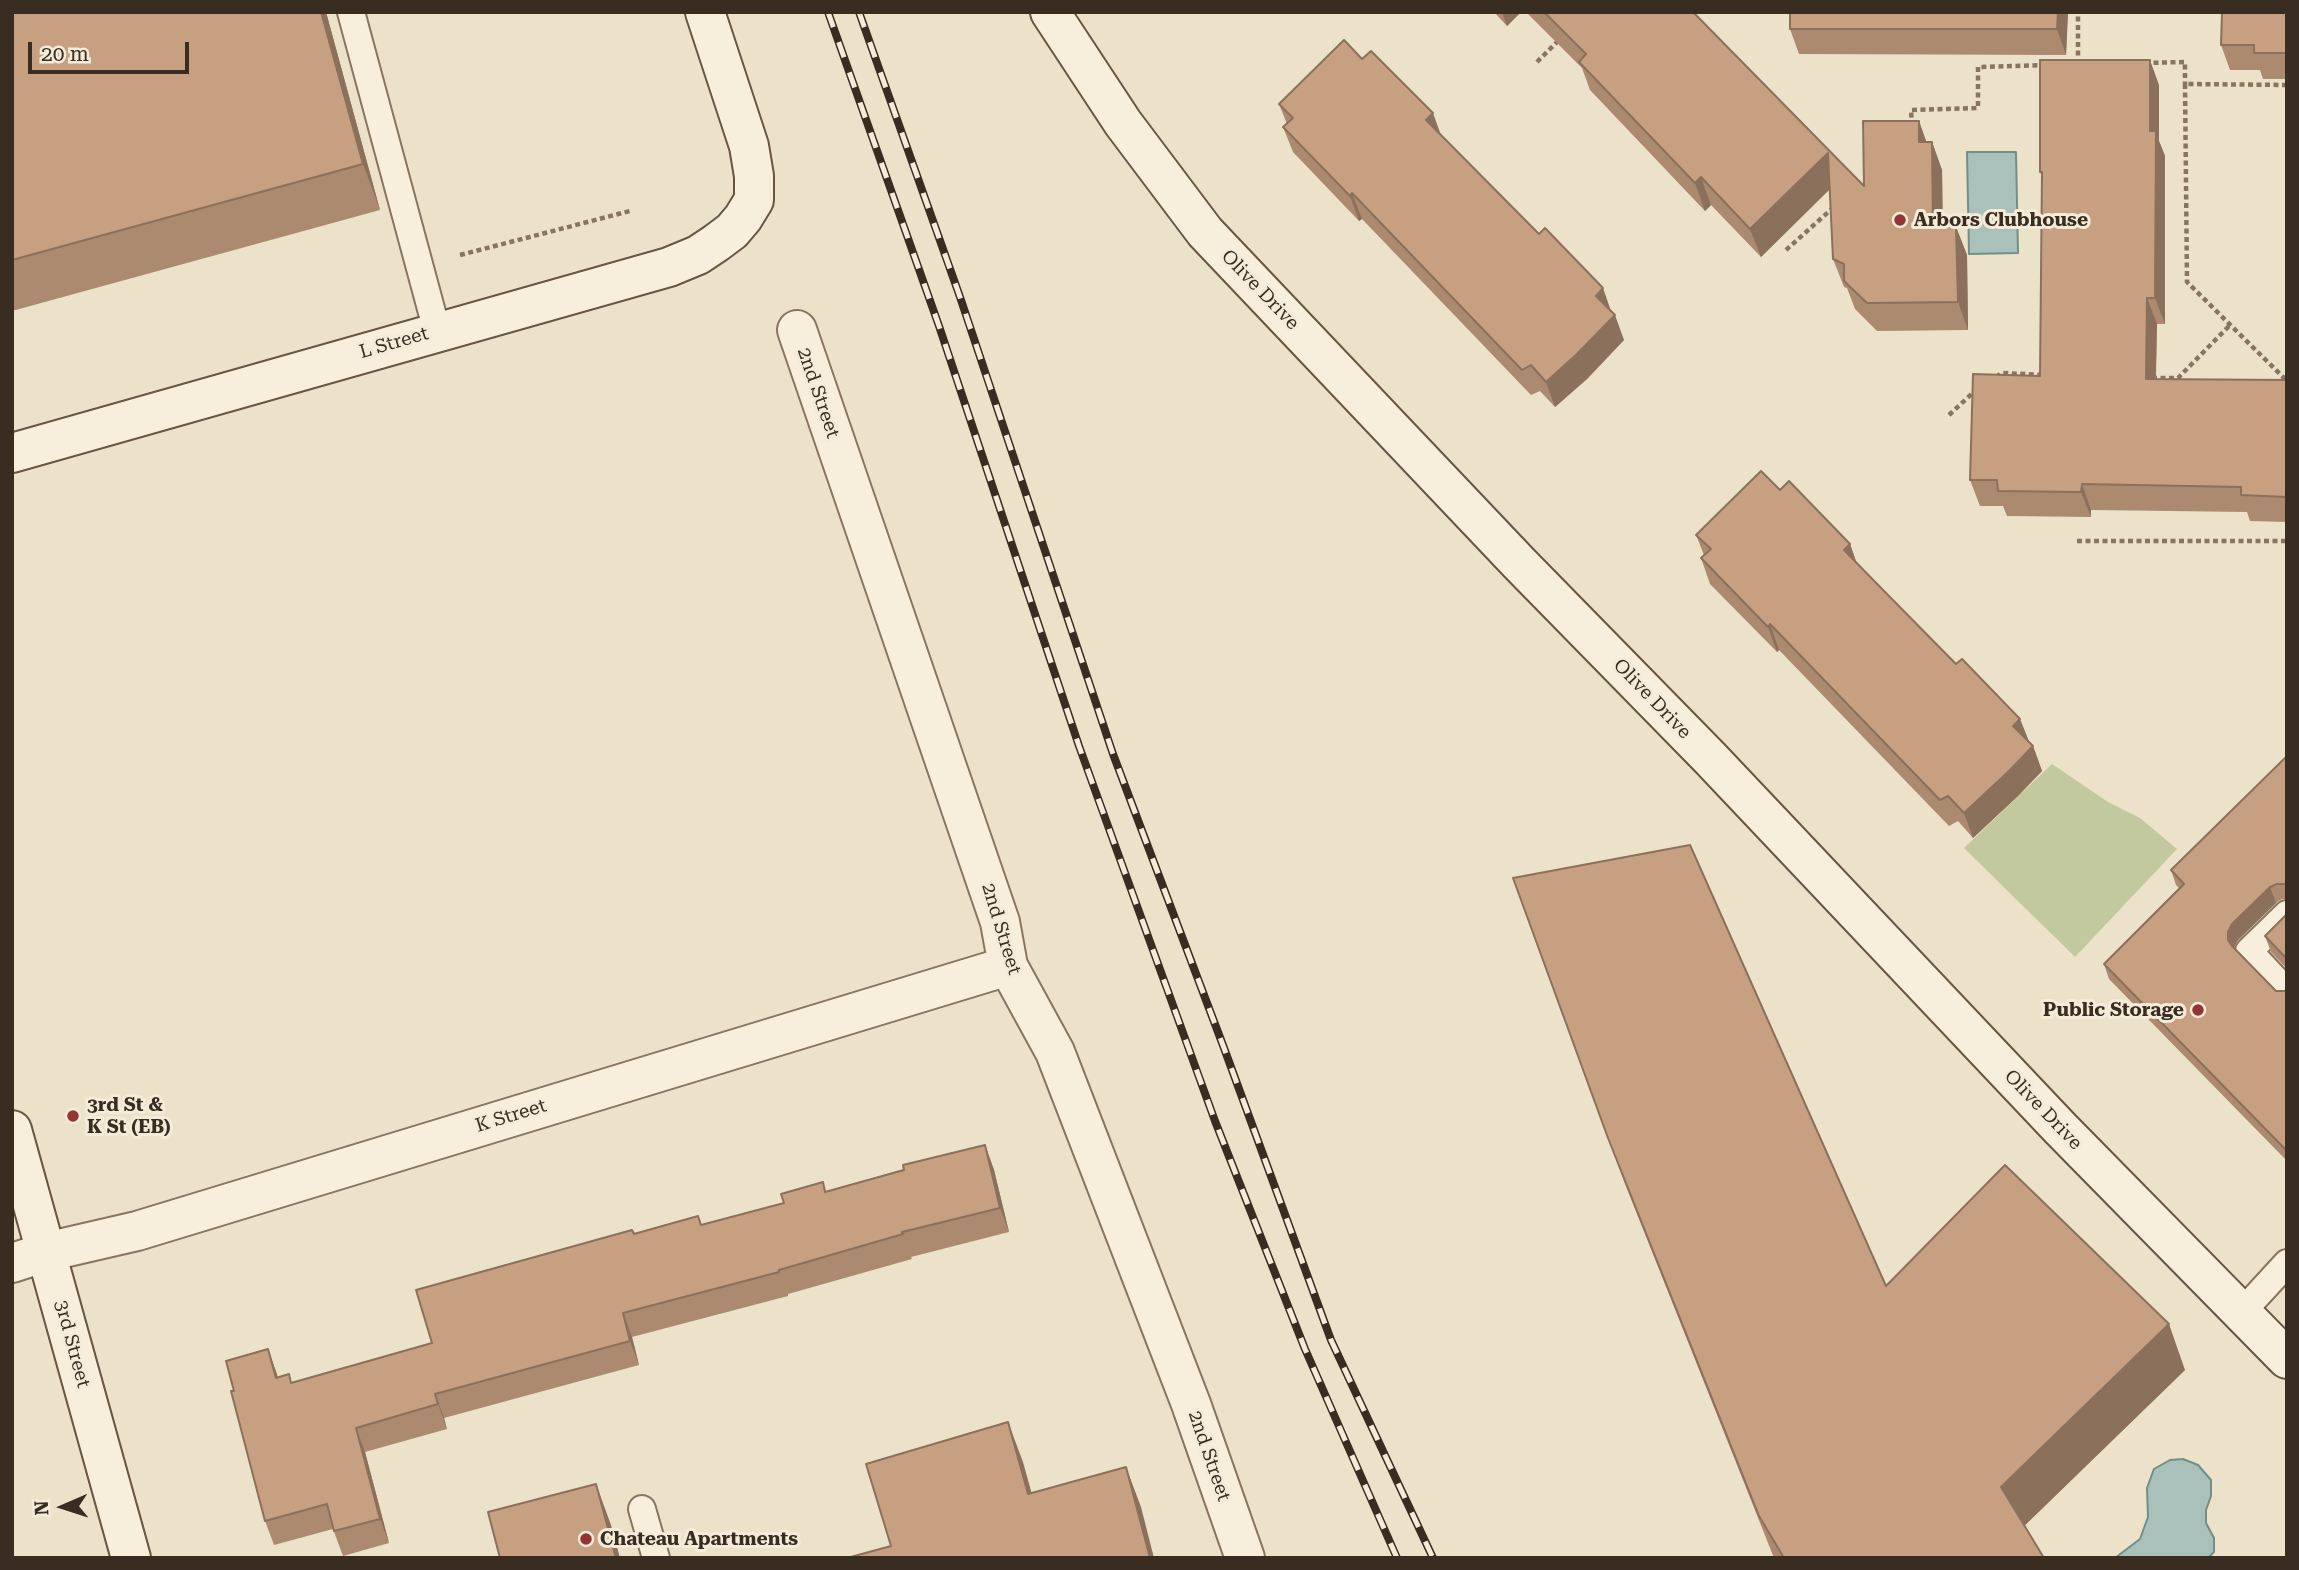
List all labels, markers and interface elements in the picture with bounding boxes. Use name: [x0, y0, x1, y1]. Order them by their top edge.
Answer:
scale bar: [32, 28, 192, 72]
text: 20 m: [41, 42, 89, 66]
place label: Arbors Clubhouse: [1914, 209, 2088, 231]
marker: Arbors Clubhouse: [1892, 212, 1908, 228]
street label: Olive Drive: [1216, 245, 1304, 335]
street label: L Street: [357, 322, 431, 364]
street label: 2nd Street: [792, 345, 844, 441]
street label: Olive Drive: [1608, 654, 1696, 744]
street label: 2nd Street: [976, 881, 1026, 977]
place label: Public Storage: [2043, 999, 2184, 1021]
marker: Public Storage: [2190, 1002, 2206, 1018]
street label: Olive Drive: [1999, 1065, 2087, 1155]
place label: 3rd St & K St (EB): [87, 1094, 171, 1138]
street label: K Street: [473, 1094, 549, 1138]
marker: 3rd St & K St (EB): [65, 1108, 81, 1124]
street label: 3rd Street: [49, 1298, 95, 1390]
street label: 2nd Street: [1183, 1408, 1235, 1504]
north arrow: [28, 1472, 98, 1542]
text: N: [30, 1500, 53, 1516]
place label: Chateau Apartments: [600, 1528, 798, 1550]
marker: Chateau Apartments: [578, 1531, 594, 1547]

